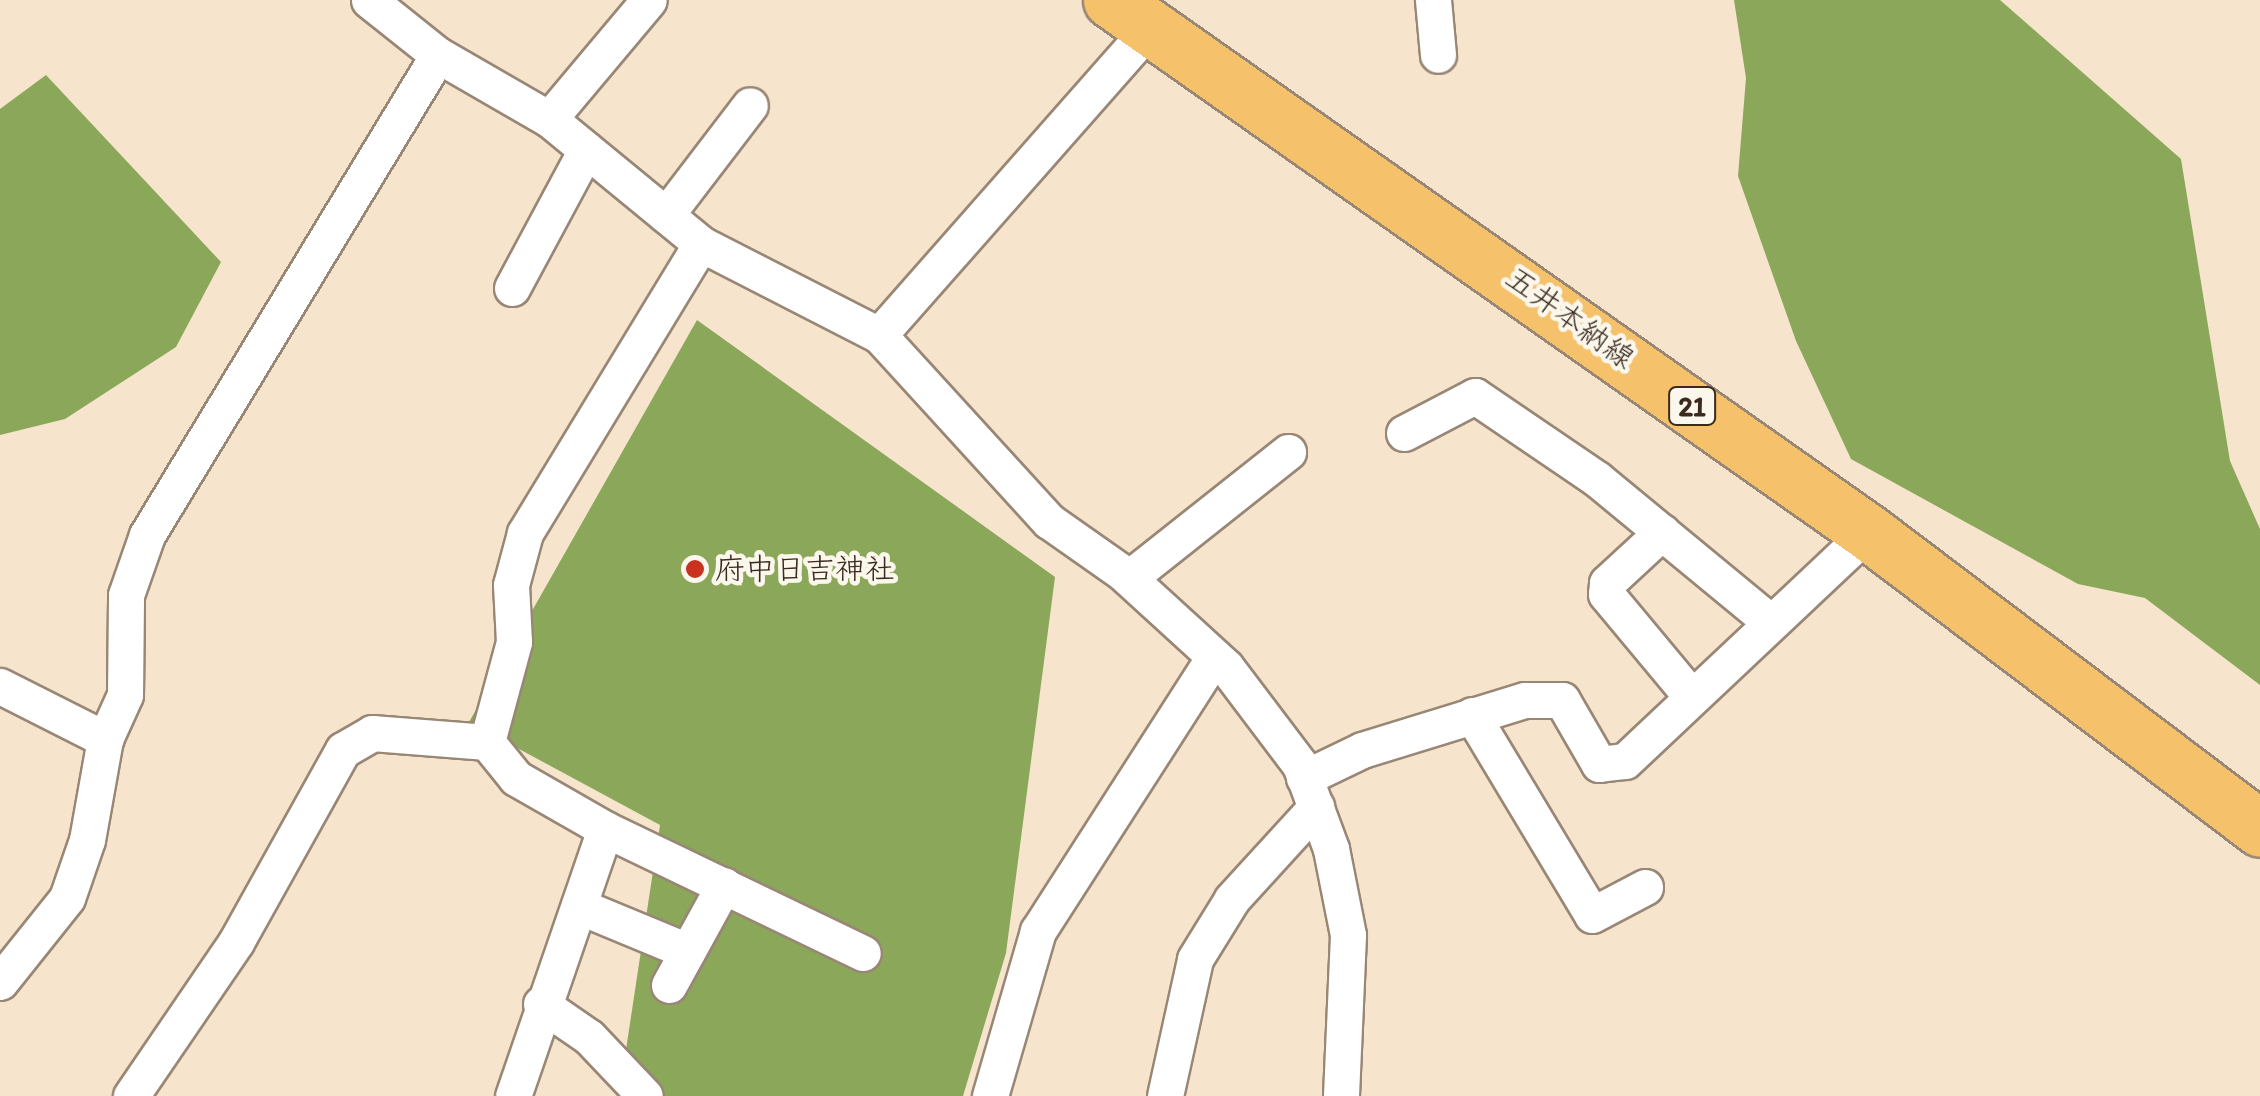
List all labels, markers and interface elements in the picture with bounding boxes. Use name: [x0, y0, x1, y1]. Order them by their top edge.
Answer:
street label: 五井本納線: [1499, 259, 1641, 377]
road number: 21: [1667, 383, 1717, 429]
place label: 府中日吉神社: [715, 551, 895, 587]
marker: 府中日吉神社: [684, 558, 706, 580]

